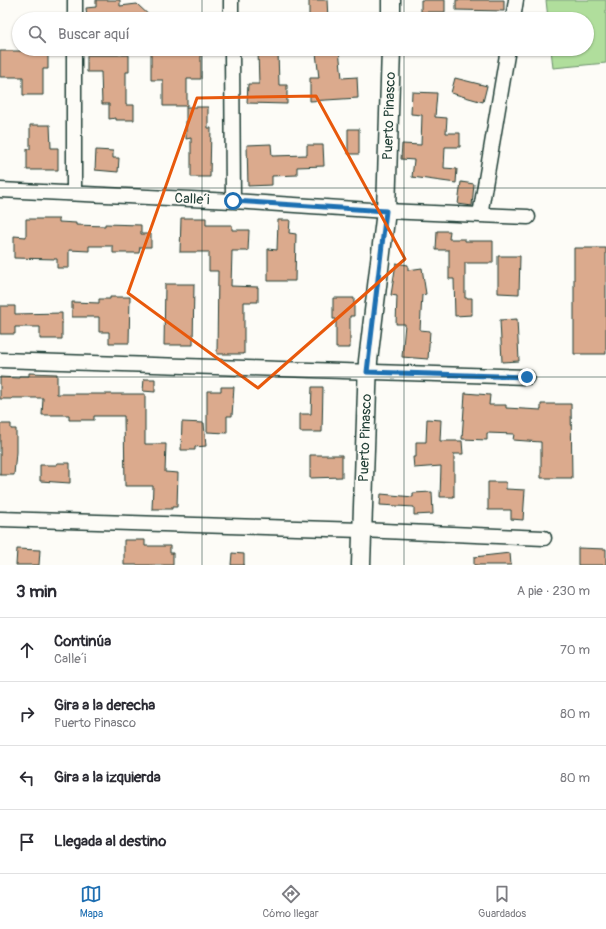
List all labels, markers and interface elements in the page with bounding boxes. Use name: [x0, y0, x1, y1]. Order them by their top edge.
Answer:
search box: [12, 12, 594, 56]
icon: search: [26, 23, 48, 45]
text: Buscar aquí: [58, 25, 130, 44]
street label: Puerto Pinasco: [379, 71, 399, 160]
street label: Calle´i: [174, 190, 210, 208]
route start: [224, 192, 242, 210]
route end: [518, 368, 536, 386]
street label: Puerto Pinasco: [355, 393, 375, 482]
text: 3 min: [16, 581, 57, 602]
text: A pie · 230 m: [517, 583, 590, 599]
text: Continúa: [54, 632, 111, 651]
icon: ahead: [16, 639, 38, 661]
text: 70 m: [560, 642, 590, 658]
text: Calle´i: [54, 651, 86, 667]
text: Gira a la derecha: [54, 696, 155, 715]
icon: right: [16, 703, 38, 725]
text: 80 m: [560, 706, 590, 722]
text: Puerto Pinasco: [54, 715, 136, 731]
icon: left: [16, 767, 38, 789]
text: Gira a la izquierda: [54, 768, 161, 787]
text: 80 m: [560, 770, 590, 786]
icon: arrive: [16, 831, 38, 853]
text: Llegada al destino: [54, 832, 166, 851]
tab: Mapa: [80, 883, 103, 920]
tab: Cómo llegar: [263, 883, 319, 920]
tab: Guardados: [478, 883, 526, 920]

